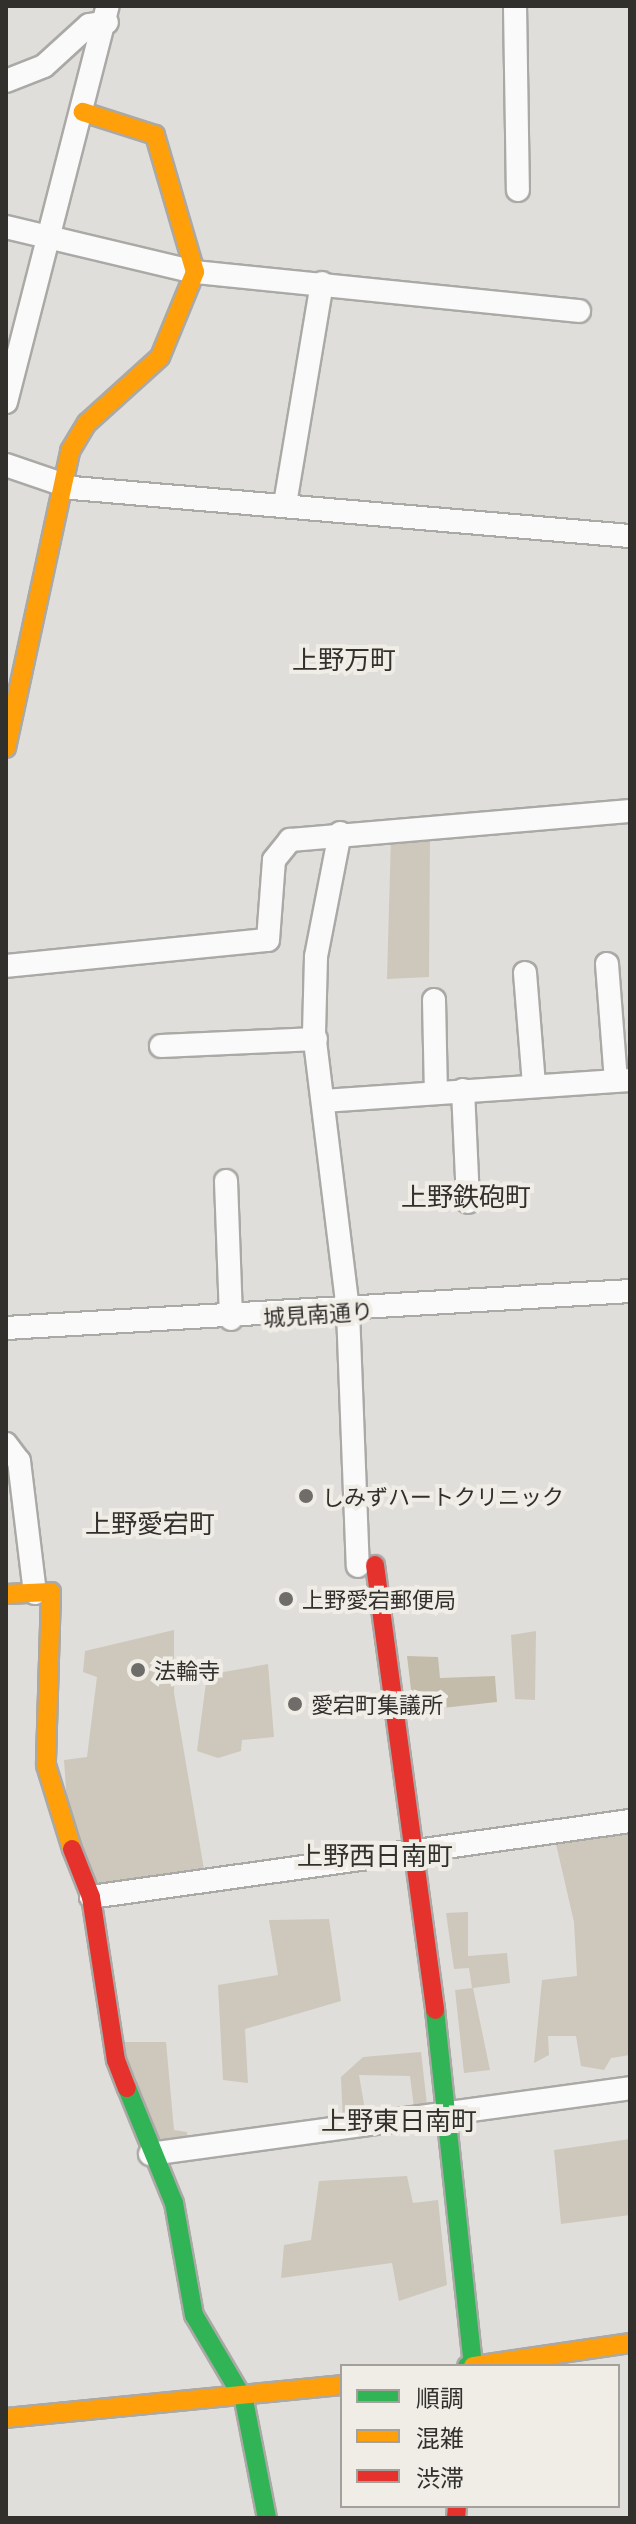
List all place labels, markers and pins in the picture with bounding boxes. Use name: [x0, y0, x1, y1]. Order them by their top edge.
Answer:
place label: しみずハートクリニック: [322, 1483, 564, 1509]
marker: しみずハートクリニック: [297, 1487, 315, 1505]
place label: 上野愛宕郵便局: [302, 1586, 456, 1612]
marker: 上野愛宕郵便局: [277, 1590, 295, 1608]
place label: 法輪寺: [154, 1657, 220, 1683]
marker: 法輪寺: [129, 1661, 147, 1679]
place label: 愛宕町集議所: [311, 1691, 443, 1717]
marker: 愛宕町集議所: [286, 1695, 304, 1713]

